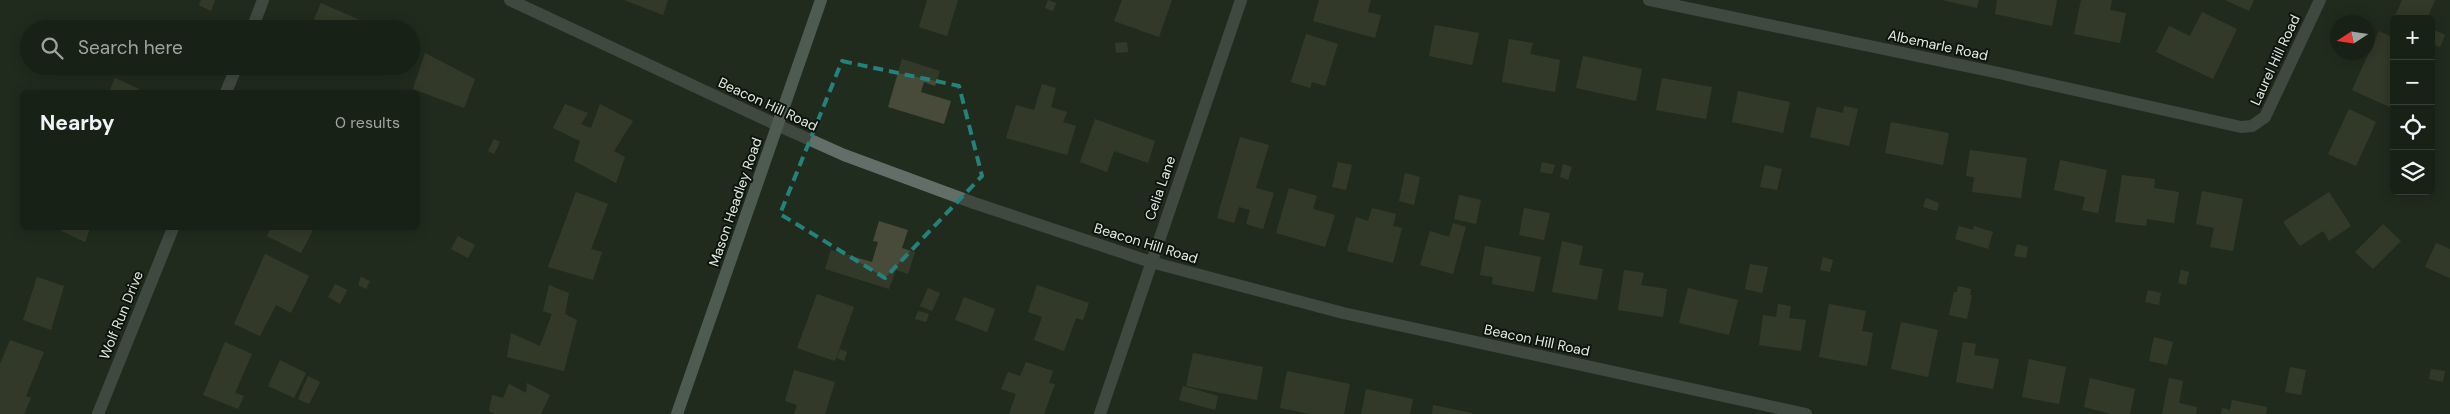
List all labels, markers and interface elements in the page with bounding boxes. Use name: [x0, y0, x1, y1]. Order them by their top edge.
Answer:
street label: Laurel Hill Road: [2246, 12, 2304, 108]
north arrow: [2330, 15, 2375, 60]
map controls: [2390, 15, 2435, 195]
button: +: [2390, 15, 2435, 60]
search box: [20, 20, 420, 75]
street label: Albemarle Road: [1886, 26, 1990, 64]
icon: search: [38, 34, 66, 62]
text: Search here: [78, 35, 183, 60]
button: −: [2390, 60, 2435, 105]
street label: Beacon Hill Road: [715, 73, 821, 135]
button: locate: [2390, 105, 2435, 150]
text: Nearby: [40, 109, 114, 137]
text: 0 results: [335, 112, 400, 133]
street label: Mason Headley Road: [704, 135, 766, 269]
button: layers: [2390, 150, 2435, 195]
street label: Celia Lane: [1141, 153, 1179, 223]
street label: Beacon Hill Road: [1092, 219, 1200, 267]
street label: Wolf Run Drive: [95, 268, 147, 362]
street label: Beacon Hill Road: [1483, 320, 1591, 360]

